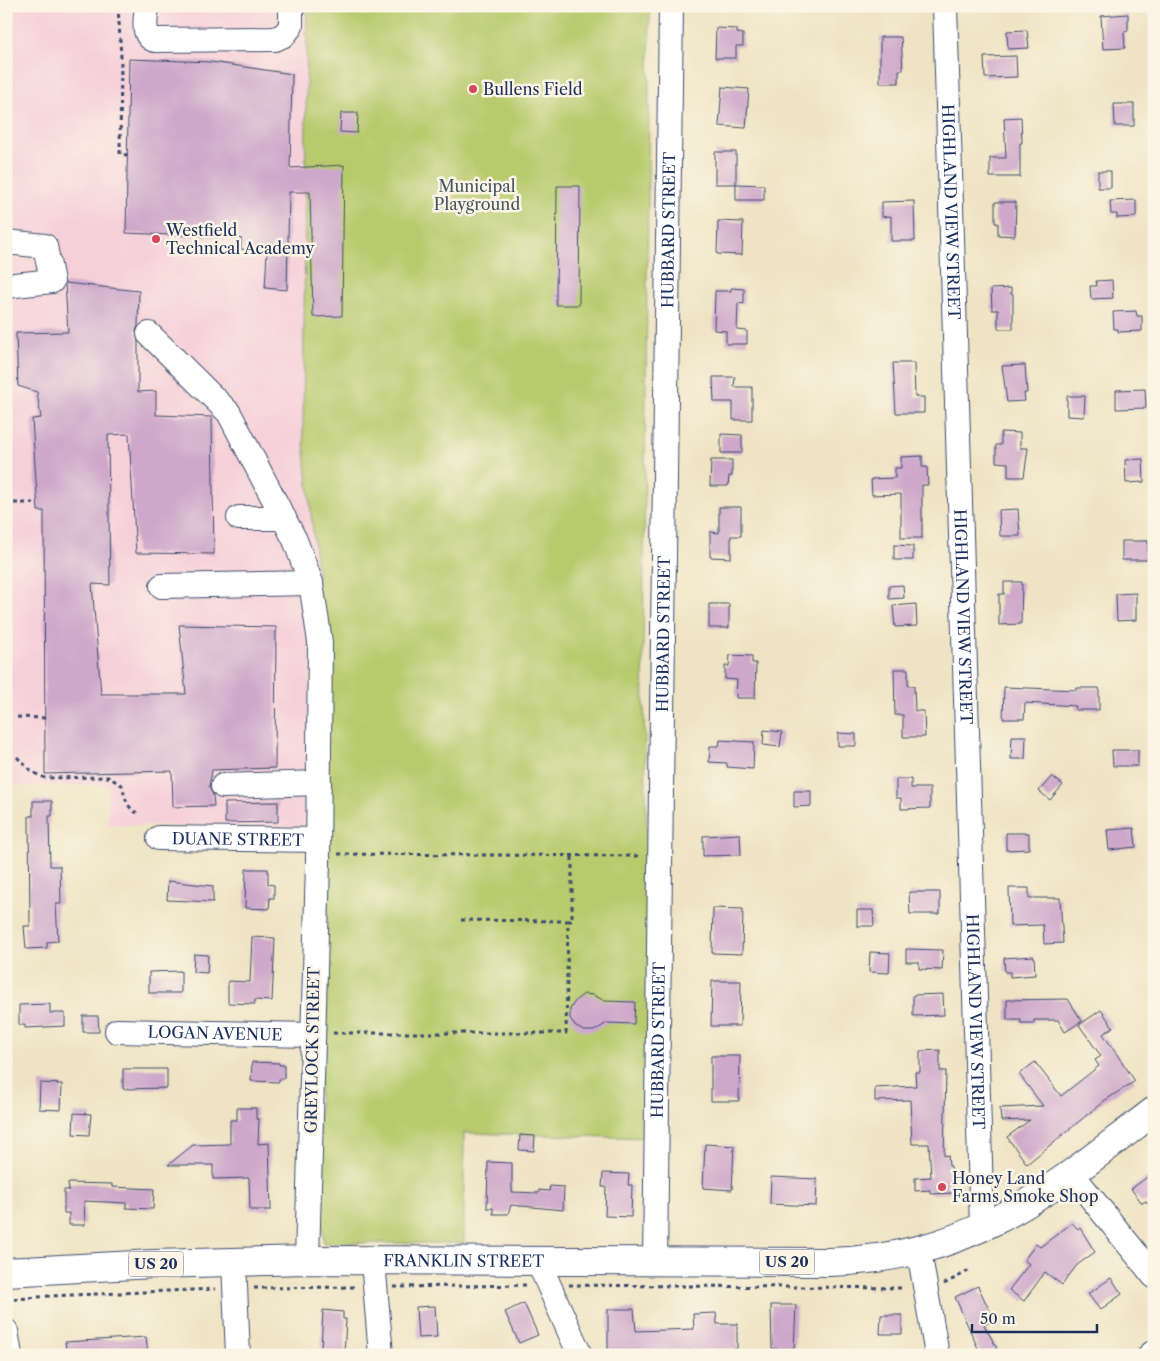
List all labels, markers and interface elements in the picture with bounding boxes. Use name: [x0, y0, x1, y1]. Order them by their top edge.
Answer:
place label: Bullens Field: [483, 79, 583, 99]
marker: Bullens Field: [467, 83, 479, 95]
street label: HIGHLAND VIEW STREET: [938, 104, 964, 320]
street label: HUBBARD STREET: [657, 152, 679, 308]
park label: Municipal Playground: [434, 176, 520, 214]
place label: Westfield Technical Academy: [165, 220, 316, 258]
marker: Westfield Technical Academy: [150, 233, 162, 245]
street label: HIGHLAND VIEW STREET: [950, 509, 977, 725]
street label: HUBBARD STREET: [652, 556, 674, 712]
street label: DUANE STREET: [172, 828, 304, 850]
street label: HIGHLAND VIEW STREET: [962, 914, 989, 1130]
street label: HUBBARD STREET: [647, 962, 669, 1118]
street label: GREYLOCK STREET: [301, 966, 323, 1133]
street label: LOGAN AVENUE: [147, 1022, 283, 1044]
place label: Honey Land Farms Smoke Shop: [952, 1168, 1099, 1206]
marker: Honey Land Farms Smoke Shop: [936, 1181, 948, 1193]
street label: FRANKLIN STREET: [383, 1250, 544, 1271]
road number: US 20: [760, 1250, 814, 1274]
road number: US 20: [128, 1252, 184, 1276]
scale bar: [972, 1301, 1098, 1333]
text: 50 m: [980, 1309, 1016, 1328]

